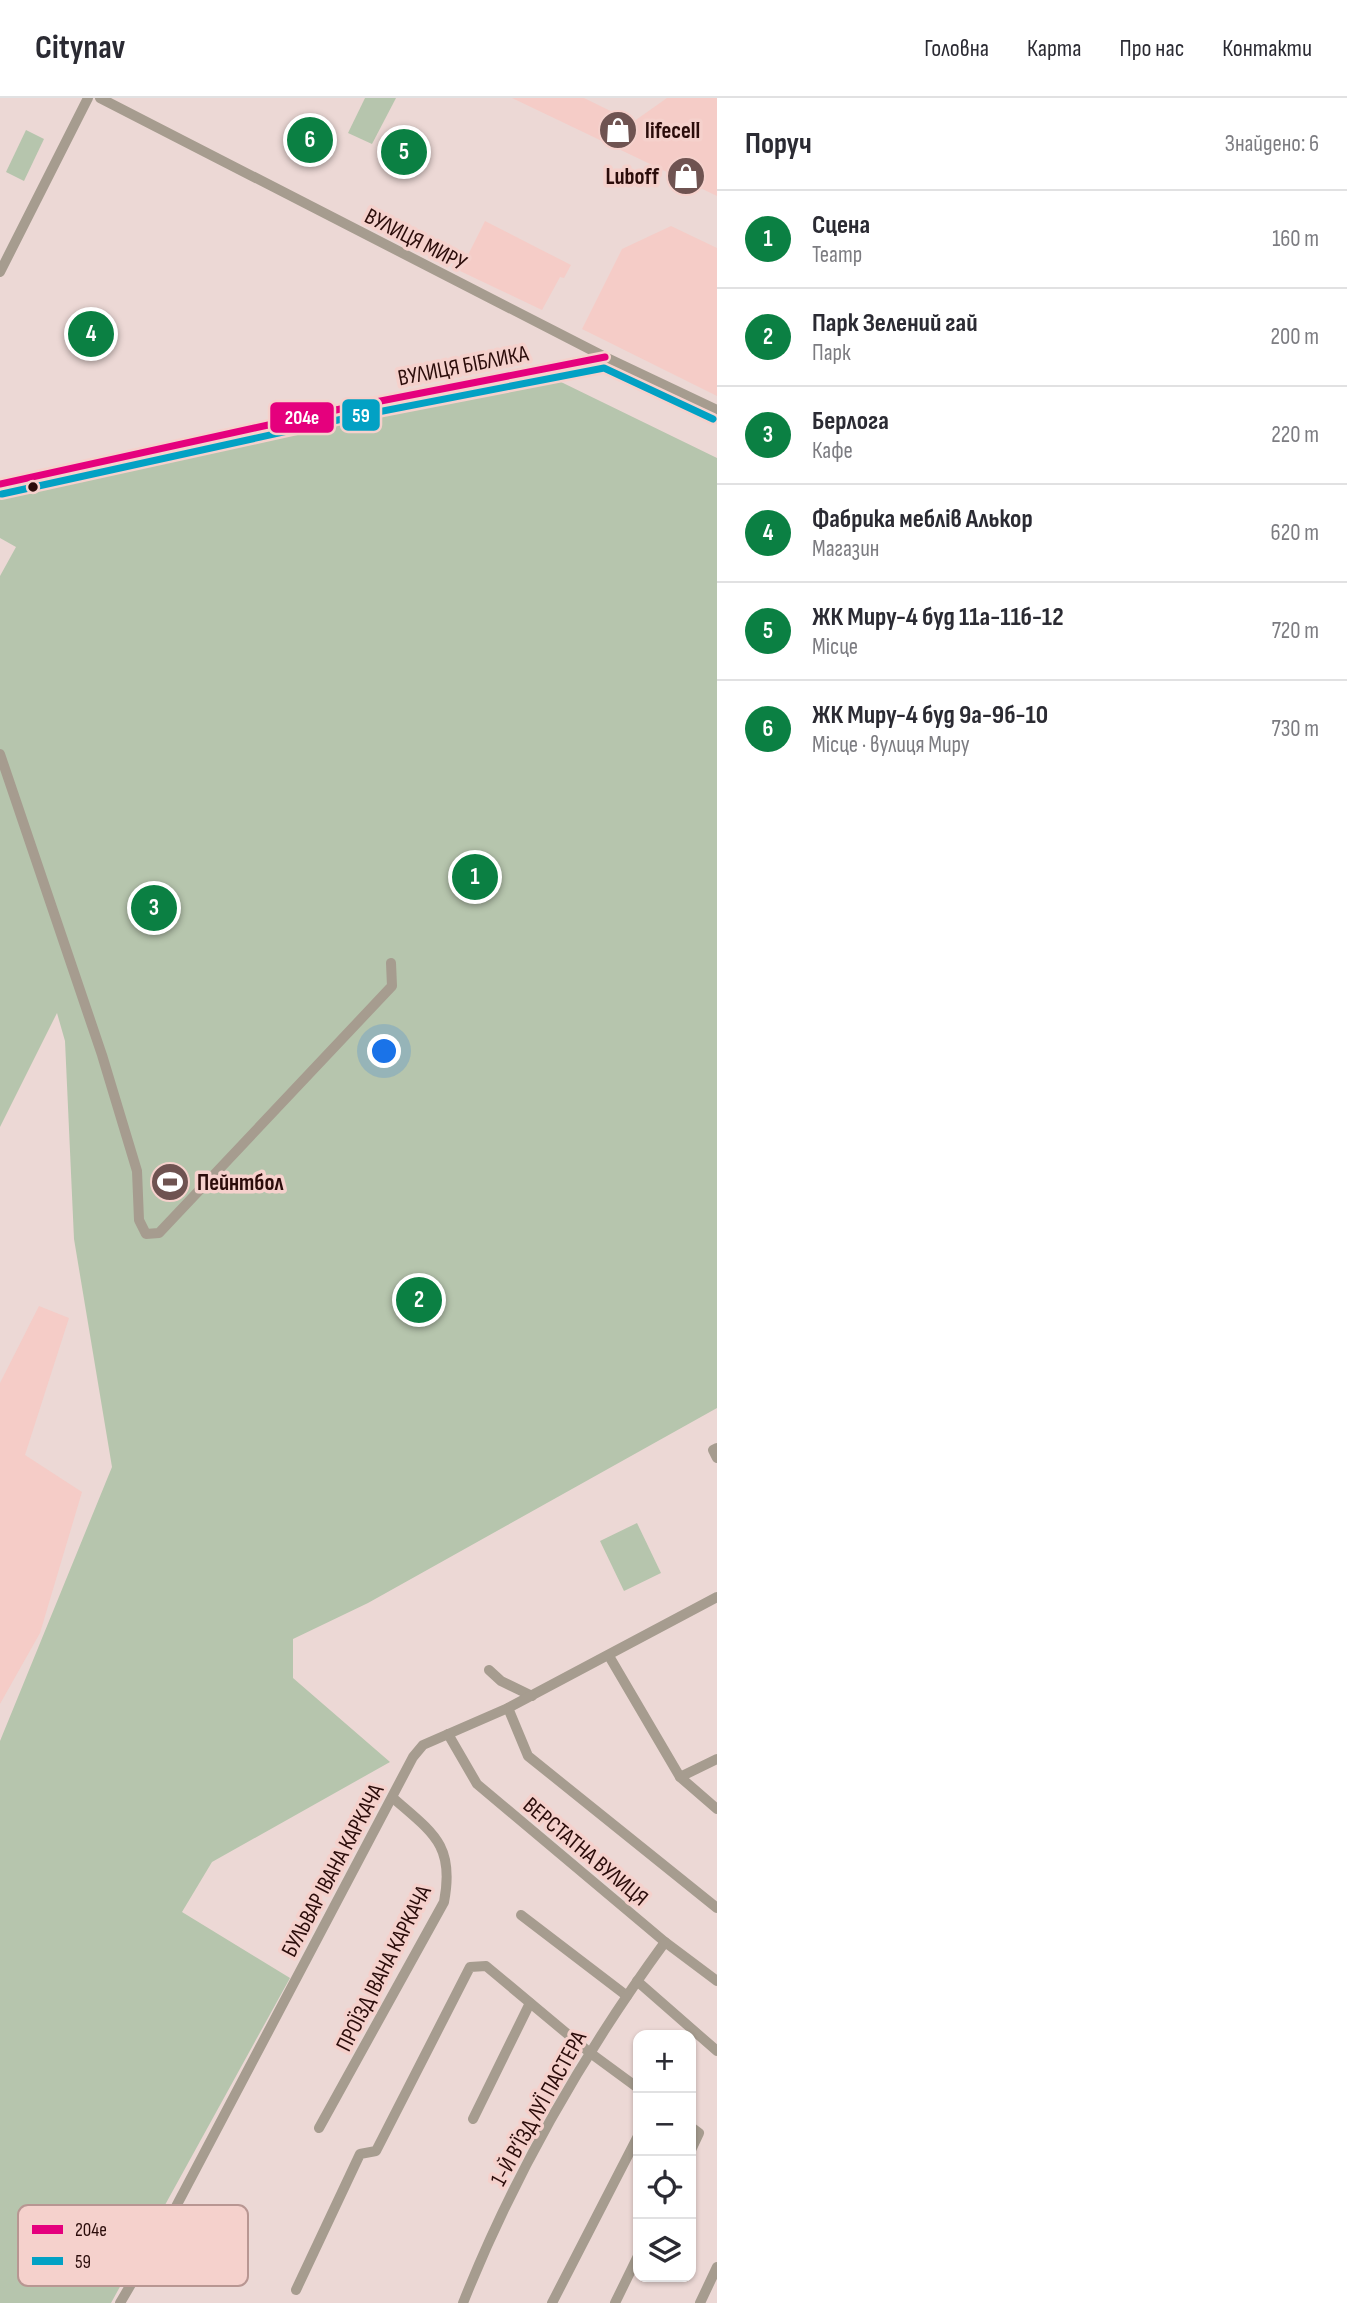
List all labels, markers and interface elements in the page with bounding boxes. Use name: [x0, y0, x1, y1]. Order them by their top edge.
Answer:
text: Citynav: [35, 28, 125, 68]
text: Головна: [924, 34, 989, 63]
text: Карта: [1027, 34, 1081, 63]
text: Про нас: [1119, 34, 1184, 63]
text: Контакти: [1222, 34, 1312, 63]
shop icon: lifecell: [597, 109, 639, 151]
pin: 6: [287, 114, 333, 166]
place label: lifecell: [645, 117, 700, 145]
pin: 5: [381, 126, 427, 178]
text: Поруч: [745, 126, 812, 162]
text: Знайдено: 6: [1225, 130, 1319, 158]
shop icon: Luboff: [665, 155, 707, 197]
place label: Luboff: [605, 163, 660, 191]
street label: ВУЛИЦЯ МИРУ: [360, 202, 471, 278]
text: Сцена: [812, 210, 870, 241]
text: 1: [763, 225, 773, 253]
text: 160 m: [1272, 225, 1319, 253]
text: Театр: [812, 241, 862, 269]
pin: 4: [68, 308, 114, 360]
text: Парк Зелений гай: [812, 308, 978, 339]
text: 2: [763, 323, 773, 351]
text: 200 m: [1271, 323, 1319, 351]
text: Парк: [812, 339, 851, 367]
street label: ВУЛИЦЯ БІБЛИКА: [396, 340, 531, 392]
line badge: 59: [341, 398, 381, 432]
line badge: 204е: [269, 401, 335, 434]
text: 59: [352, 405, 370, 428]
text: Берлога: [812, 406, 889, 437]
text: 204е: [285, 407, 319, 430]
text: 3: [763, 421, 773, 449]
text: 220 m: [1271, 421, 1319, 449]
text: Кафе: [812, 437, 853, 465]
unlabelled marker: [26, 480, 40, 494]
text: Фабрика меблів Алькор: [812, 504, 1033, 535]
text: 4: [763, 519, 773, 547]
text: 620 m: [1271, 519, 1319, 547]
text: Магазин: [812, 535, 879, 563]
text: ЖК Миру-4 буд 11а-11б-12: [812, 602, 1064, 633]
text: 5: [763, 617, 773, 645]
text: 720 m: [1272, 617, 1319, 645]
text: Місце: [812, 633, 858, 661]
text: ЖК Миру-4 буд 9а-9б-10: [812, 700, 1048, 731]
text: 6: [763, 715, 773, 743]
text: 730 m: [1271, 715, 1319, 743]
text: Місце · вулиця Миру: [812, 731, 970, 759]
pin: 1: [452, 851, 498, 903]
pin: 3: [131, 882, 177, 934]
your location: [367, 1034, 401, 1068]
sports icon: Пейнтбол: [149, 1161, 191, 1203]
place label: Пейнтбол: [197, 1169, 284, 1197]
pin: 2: [396, 1274, 442, 1326]
street label: БУЛЬВАР ІВАНА КАРКАЧА: [275, 1779, 390, 1962]
street label: ВЕРСТАТНА ВУЛИЦЯ: [517, 1791, 654, 1912]
street label: ПРОЇЗД ІВАНА КАРКАЧА: [330, 1881, 438, 2056]
street label: 1-Й В’ЇЗД ЛУЇ ПАСТЕРА: [485, 2026, 593, 2191]
map controls: [633, 2030, 696, 2282]
button: +: [633, 2030, 696, 2093]
button: −: [633, 2093, 696, 2156]
button: locate: [633, 2156, 696, 2219]
legend: [18, 2205, 248, 2286]
text: 204е: [75, 2219, 107, 2242]
button: layers: [633, 2219, 696, 2282]
text: 59: [75, 2251, 91, 2274]

